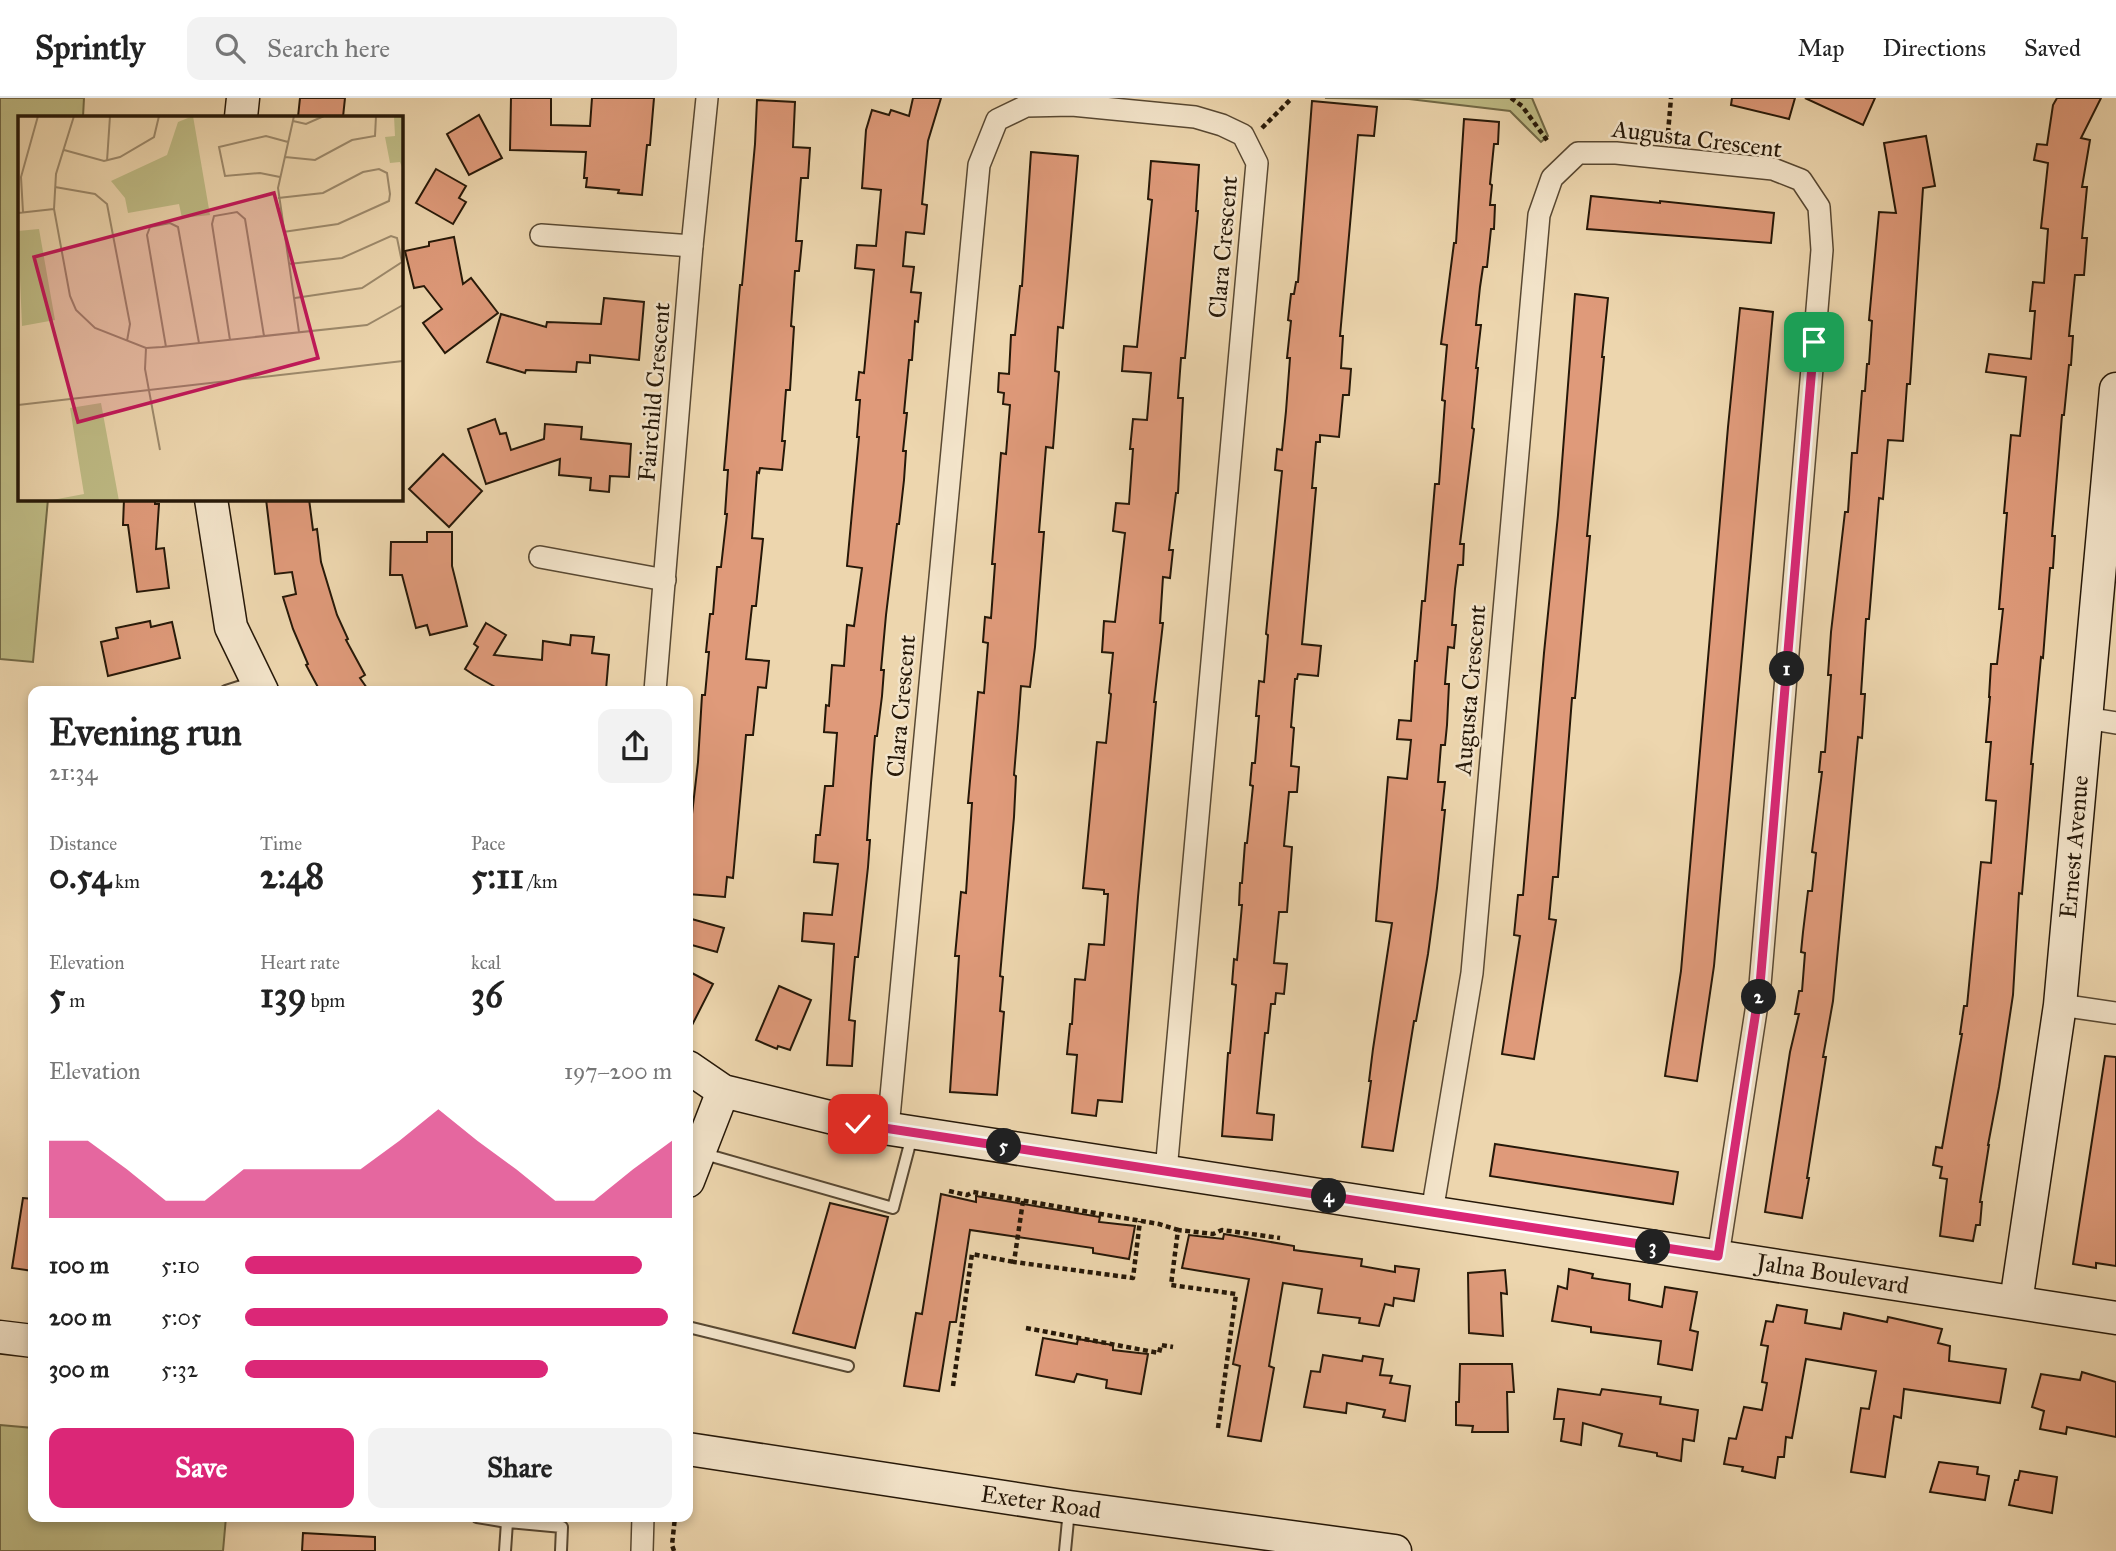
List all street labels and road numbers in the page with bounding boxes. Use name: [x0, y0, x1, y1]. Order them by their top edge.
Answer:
street label: Augusta Crescent: [1609, 114, 1784, 164]
street label: Clara Crescent: [1202, 174, 1244, 319]
street label: Fairchild Crescent: [631, 301, 677, 483]
street label: Augusta Crescent: [1448, 603, 1492, 777]
street label: Clara Crescent: [880, 633, 922, 778]
street label: Ernest Avenue: [2053, 774, 2095, 920]
street label: Jalna Boulevard: [1752, 1247, 1911, 1301]
street label: Exeter Road: [979, 1479, 1103, 1525]

